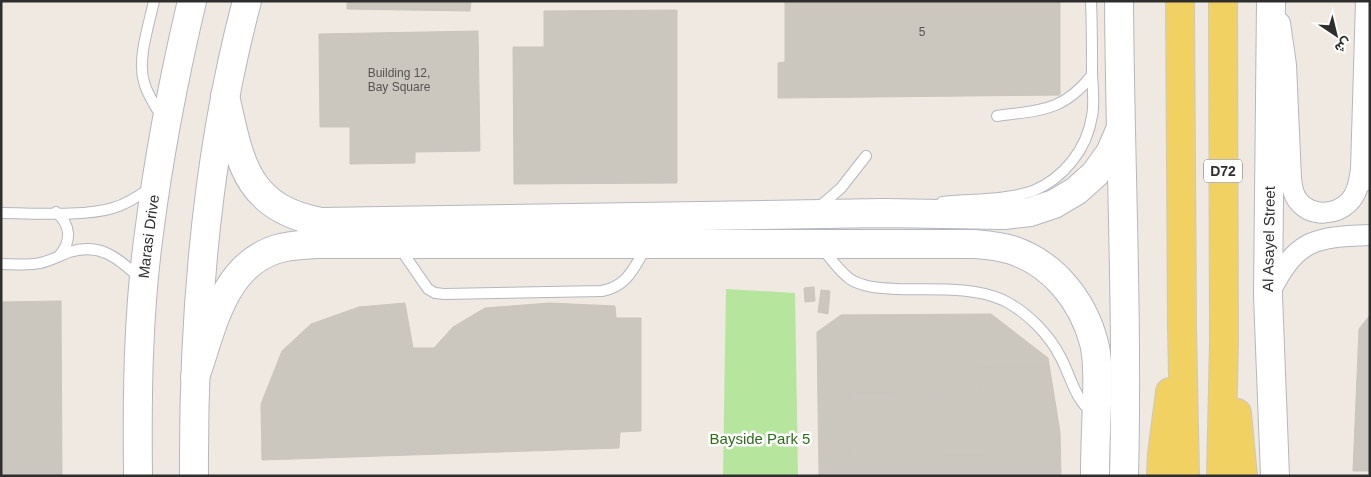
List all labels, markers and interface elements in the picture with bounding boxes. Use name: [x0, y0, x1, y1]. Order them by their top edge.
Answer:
north arrow: [1311, 10, 1361, 60]
house number: 5: [919, 25, 926, 39]
text: ش: [1331, 33, 1355, 57]
house number: Building 12, Bay Square: [368, 66, 431, 94]
road number: D72: [1204, 160, 1242, 182]
street label: Al Asayel Street: [1259, 185, 1278, 292]
street label: Marasi Drive: [135, 193, 162, 279]
park label: Bayside Park 5: [710, 430, 810, 447]

